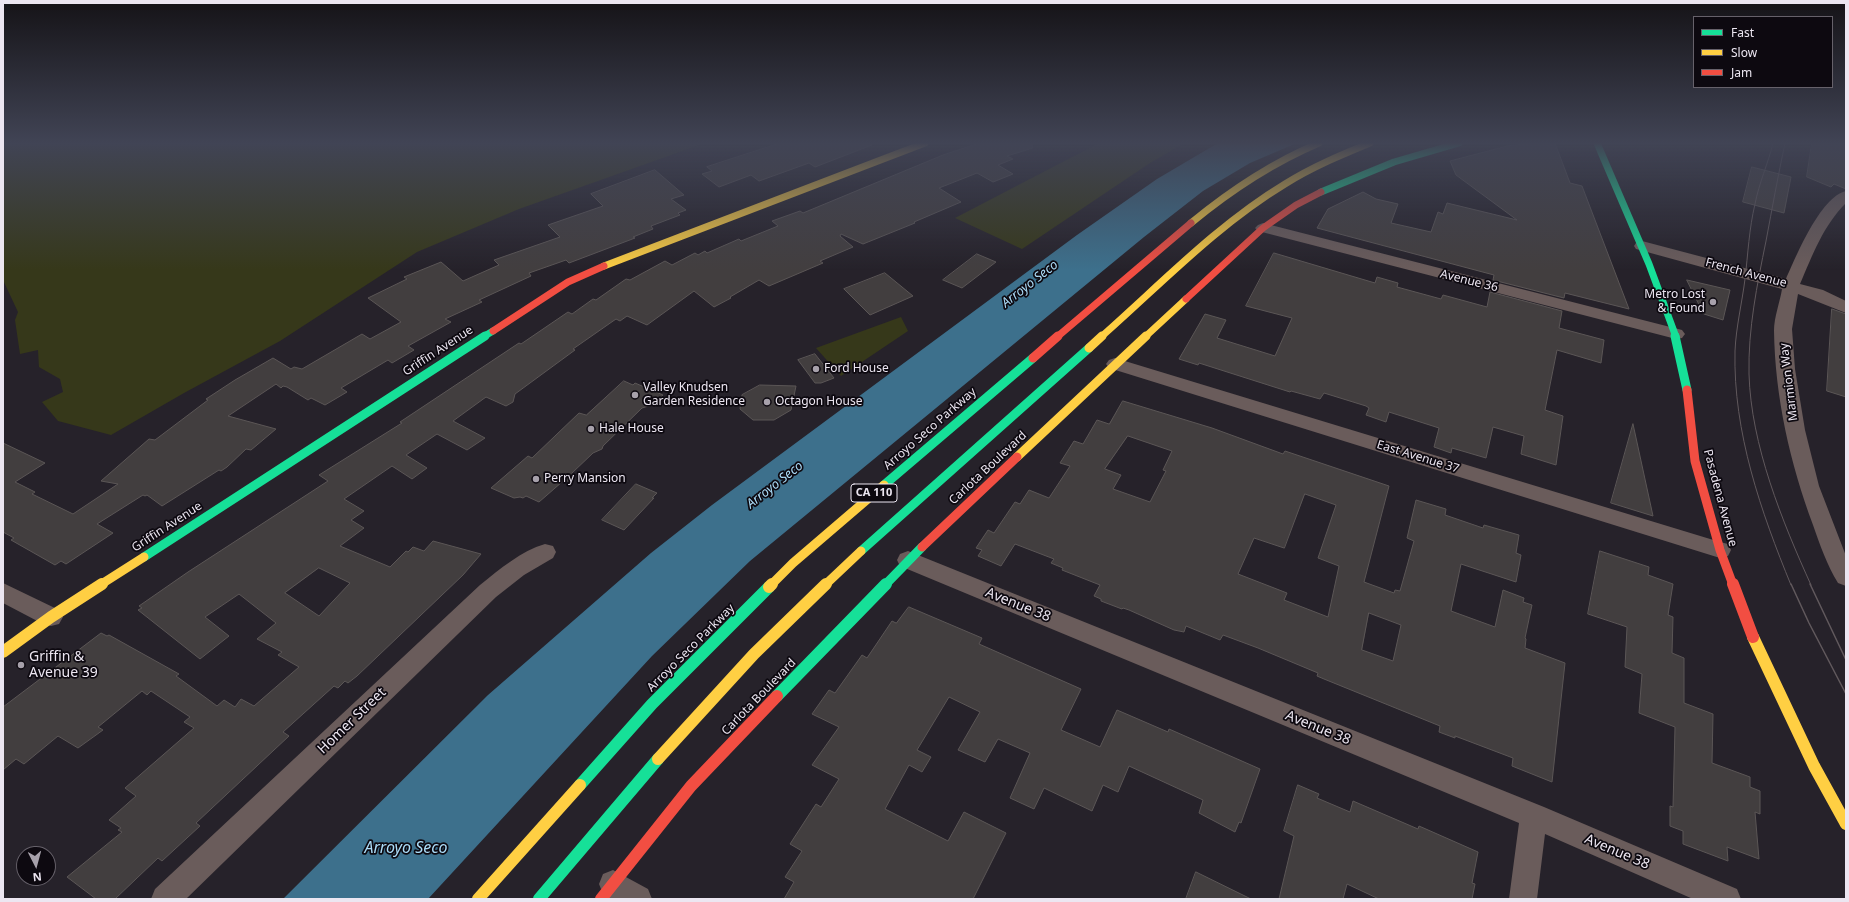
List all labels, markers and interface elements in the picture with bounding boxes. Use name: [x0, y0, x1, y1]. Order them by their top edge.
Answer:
legend: [1693, 16, 1833, 88]
text: Fast: [1731, 24, 1754, 41]
text: Slow: [1731, 44, 1757, 61]
text: Jam: [1731, 64, 1752, 81]
street label: French Avenue: [1704, 255, 1788, 291]
water label: Arroyo Seco: [999, 257, 1061, 311]
street label: Avenue 36: [1439, 267, 1499, 295]
place label: Metro Lost & Found: [1644, 288, 1705, 316]
marker: Metro Lost & Found: [1708, 297, 1718, 307]
street label: Griffin Avenue: [400, 323, 476, 379]
street label: Marmion Way: [1777, 342, 1801, 422]
place label: Ford House: [824, 362, 889, 376]
marker: Ford House: [811, 364, 821, 374]
place label: Valley Knudsen Garden Residence: [643, 381, 745, 409]
street label: Arroyo Seco Parkway: [881, 385, 979, 473]
marker: Valley Knudsen Garden Residence: [630, 390, 640, 400]
place label: Octagon House: [775, 395, 862, 409]
marker: Octagon House: [762, 397, 772, 407]
place label: Hale House: [599, 422, 664, 436]
marker: Hale House: [586, 424, 596, 434]
street label: Carlota Boulevard: [946, 428, 1030, 508]
street label: East Avenue 37: [1375, 438, 1461, 476]
street label: Pasadena Avenue: [1700, 448, 1740, 548]
water label: Arroyo Seco: [744, 458, 806, 512]
place label: Perry Mansion: [544, 472, 626, 486]
marker: Perry Mansion: [531, 474, 541, 484]
road number: CA 110: [851, 484, 897, 502]
street label: Griffin Avenue: [129, 499, 205, 555]
street label: Avenue 38: [983, 584, 1053, 626]
street label: Arroyo Seco Parkway: [644, 601, 738, 695]
place label: Griffin & Avenue 39: [29, 649, 98, 682]
street label: Carlota Boulevard: [719, 656, 799, 738]
marker: Griffin & Avenue 39: [16, 660, 26, 670]
street label: Homer Street: [314, 684, 390, 758]
street label: Avenue 38: [1283, 707, 1353, 749]
street label: Avenue 38: [1582, 831, 1652, 873]
water label: Arroyo Seco: [364, 838, 448, 858]
north arrow: [16, 846, 56, 886]
text: N: [32, 870, 42, 885]

